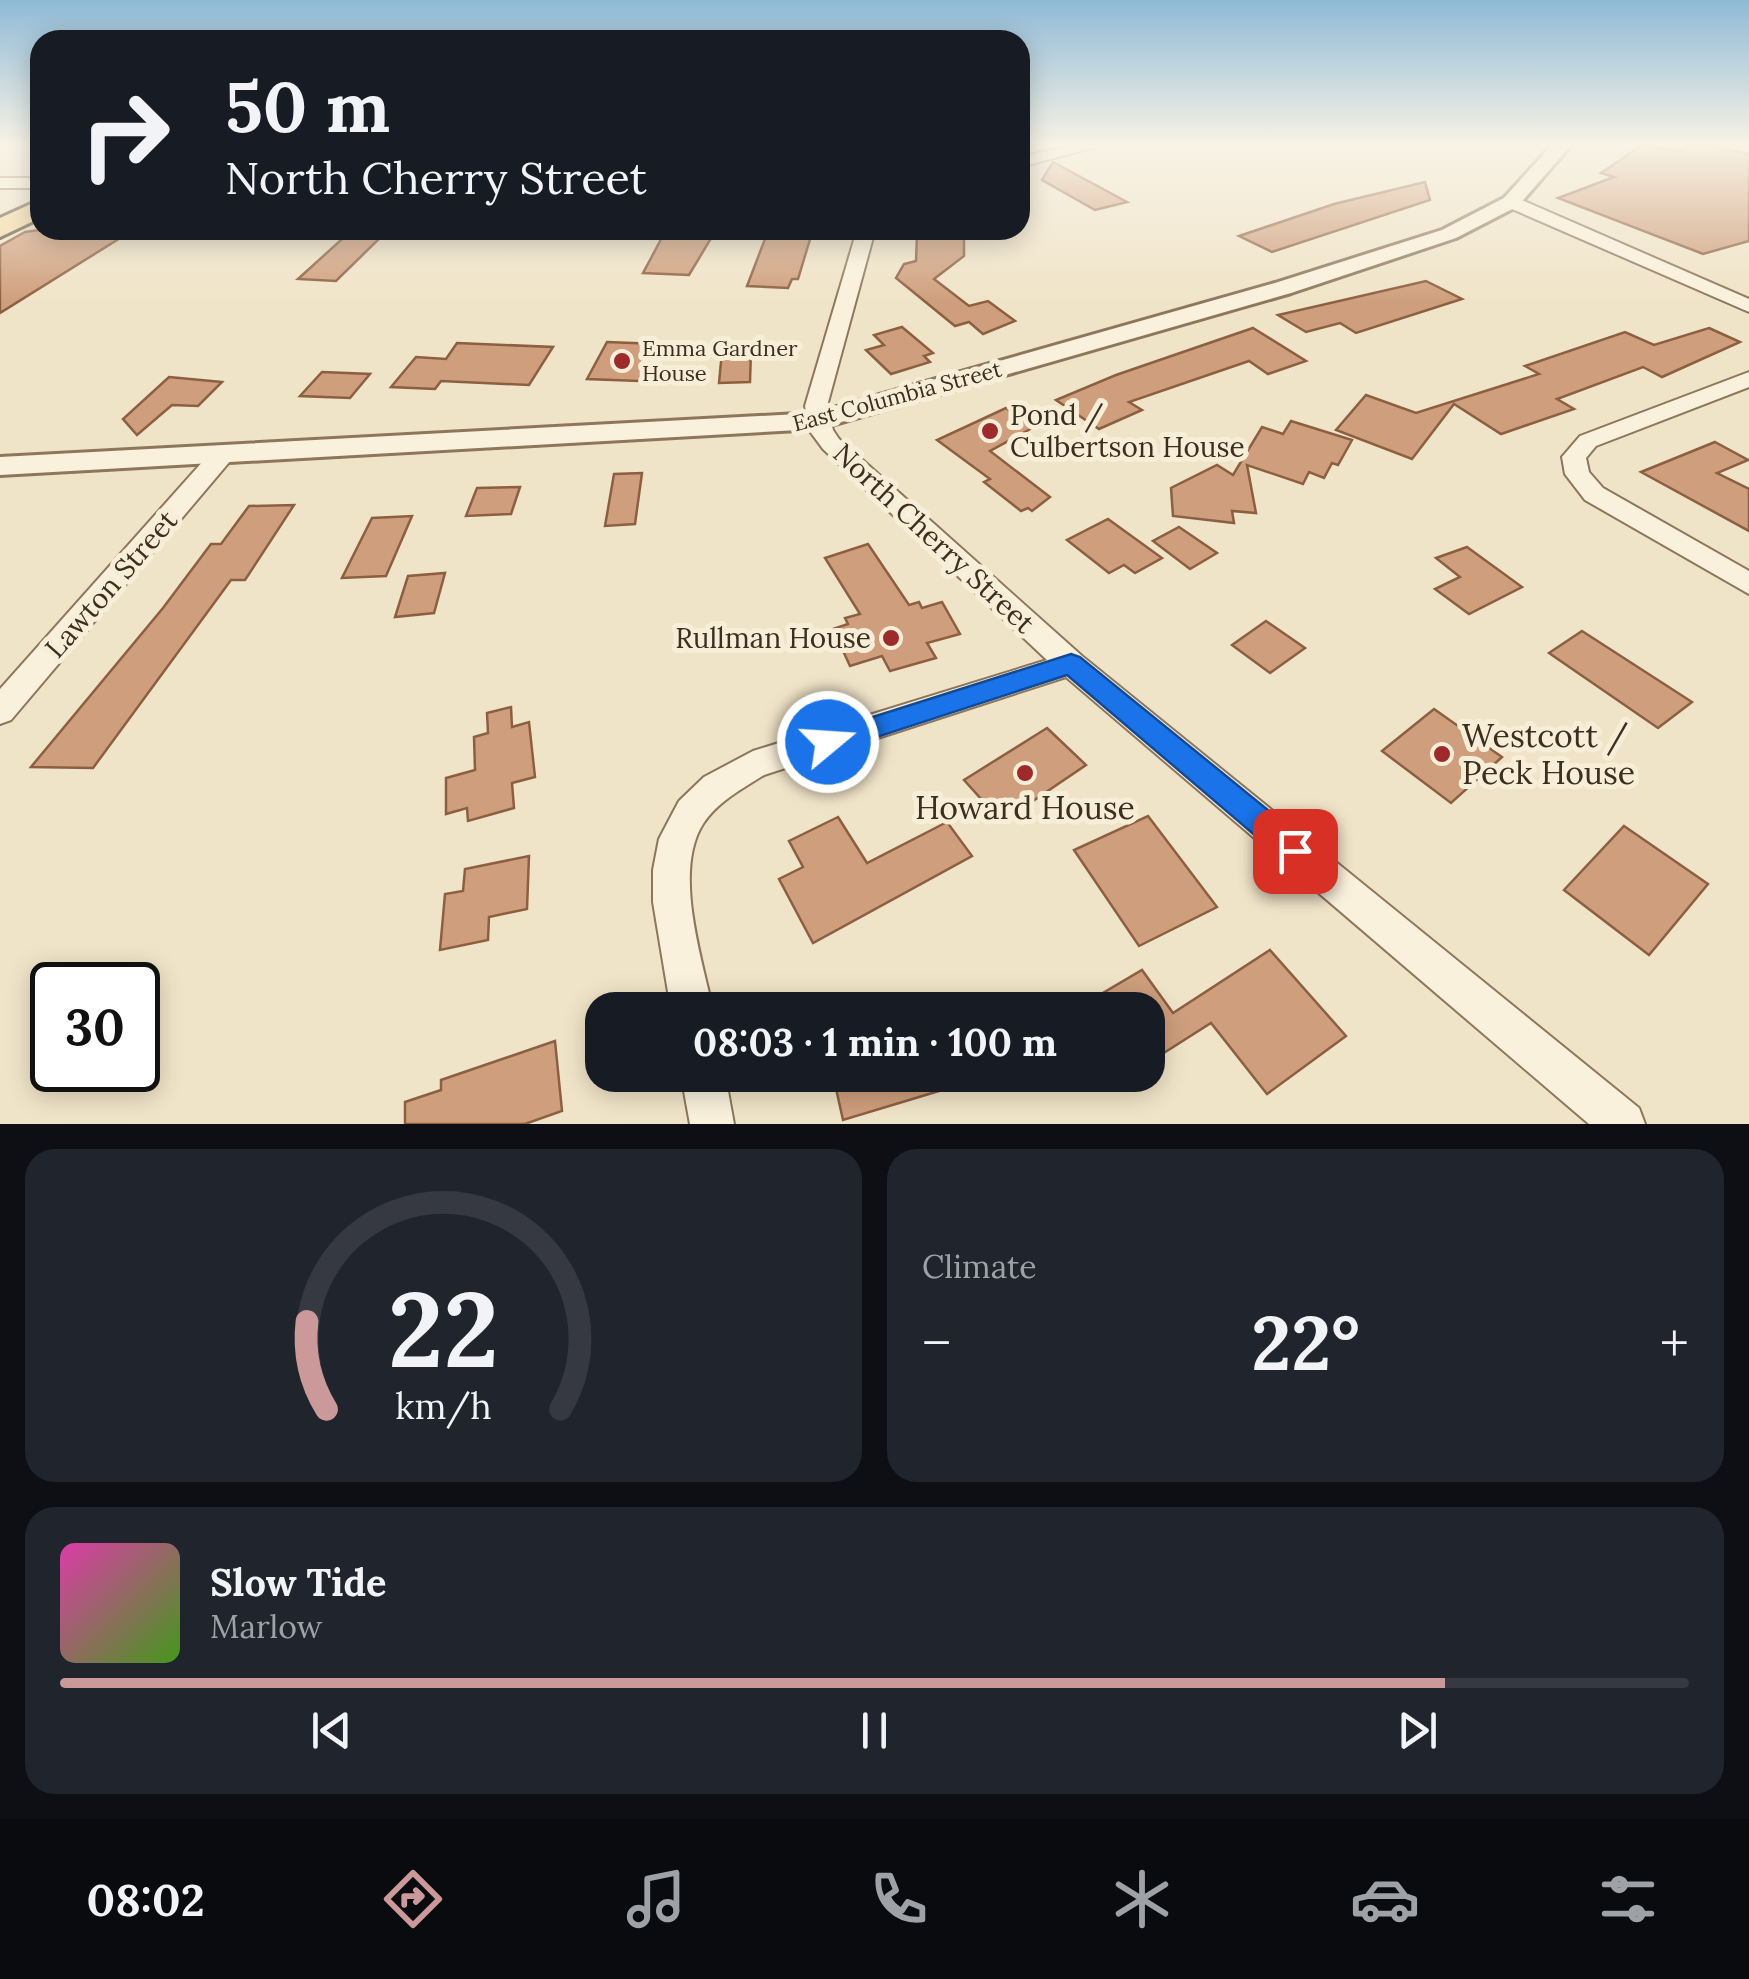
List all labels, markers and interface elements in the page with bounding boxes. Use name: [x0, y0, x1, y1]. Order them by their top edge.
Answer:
text: 50 m: [225, 62, 390, 151]
icon: right: [60, 70, 190, 200]
text: North Cherry Street: [225, 149, 647, 206]
place label: Emma Gardner House: [642, 334, 798, 387]
marker: Emma Gardner House: [611, 350, 633, 372]
street label: East Columbia Street: [790, 355, 1005, 437]
place label: Pond / Culbertson House: [1010, 397, 1245, 465]
marker: Pond / Culbertson House: [979, 420, 1001, 442]
street label: North Cherry Street: [826, 435, 1042, 641]
street label: Lawton Street: [37, 503, 185, 665]
place label: Rullman House: [675, 620, 871, 656]
marker: Rullman House: [880, 627, 902, 649]
position arrow: [776, 690, 880, 794]
place label: Westcott / Peck House: [1462, 715, 1635, 793]
marker: Westcott / Peck House: [1431, 743, 1453, 765]
marker: Howard House: [1014, 762, 1036, 784]
place label: Howard House: [915, 787, 1135, 828]
pin: [1253, 809, 1338, 894]
icon: arrive: [1268, 824, 1323, 879]
speed limit sign: 30: [30, 962, 160, 1092]
text: 08:03 · 1 min · 100 m: [693, 1018, 1057, 1066]
text: Climate: [922, 1246, 1037, 1287]
text: 22: [388, 1262, 499, 1395]
text: 22°: [1251, 1295, 1360, 1391]
text: −: [922, 1308, 951, 1378]
text: +: [1660, 1308, 1689, 1378]
text: km/h: [395, 1383, 492, 1429]
text: Slow Tide: [210, 1558, 387, 1606]
text: Marlow: [210, 1606, 322, 1647]
icon: previous: [304, 1703, 359, 1758]
icon: pause: [847, 1703, 902, 1758]
icon: next: [1390, 1703, 1445, 1758]
icon: directions: [378, 1864, 448, 1934]
icon: music: [621, 1864, 691, 1934]
icon: phone: [864, 1864, 934, 1934]
icon: climate: [1107, 1864, 1177, 1934]
icon: car: [1350, 1864, 1420, 1934]
icon: filters: [1593, 1864, 1663, 1934]
text: 08:02: [86, 1871, 205, 1928]

